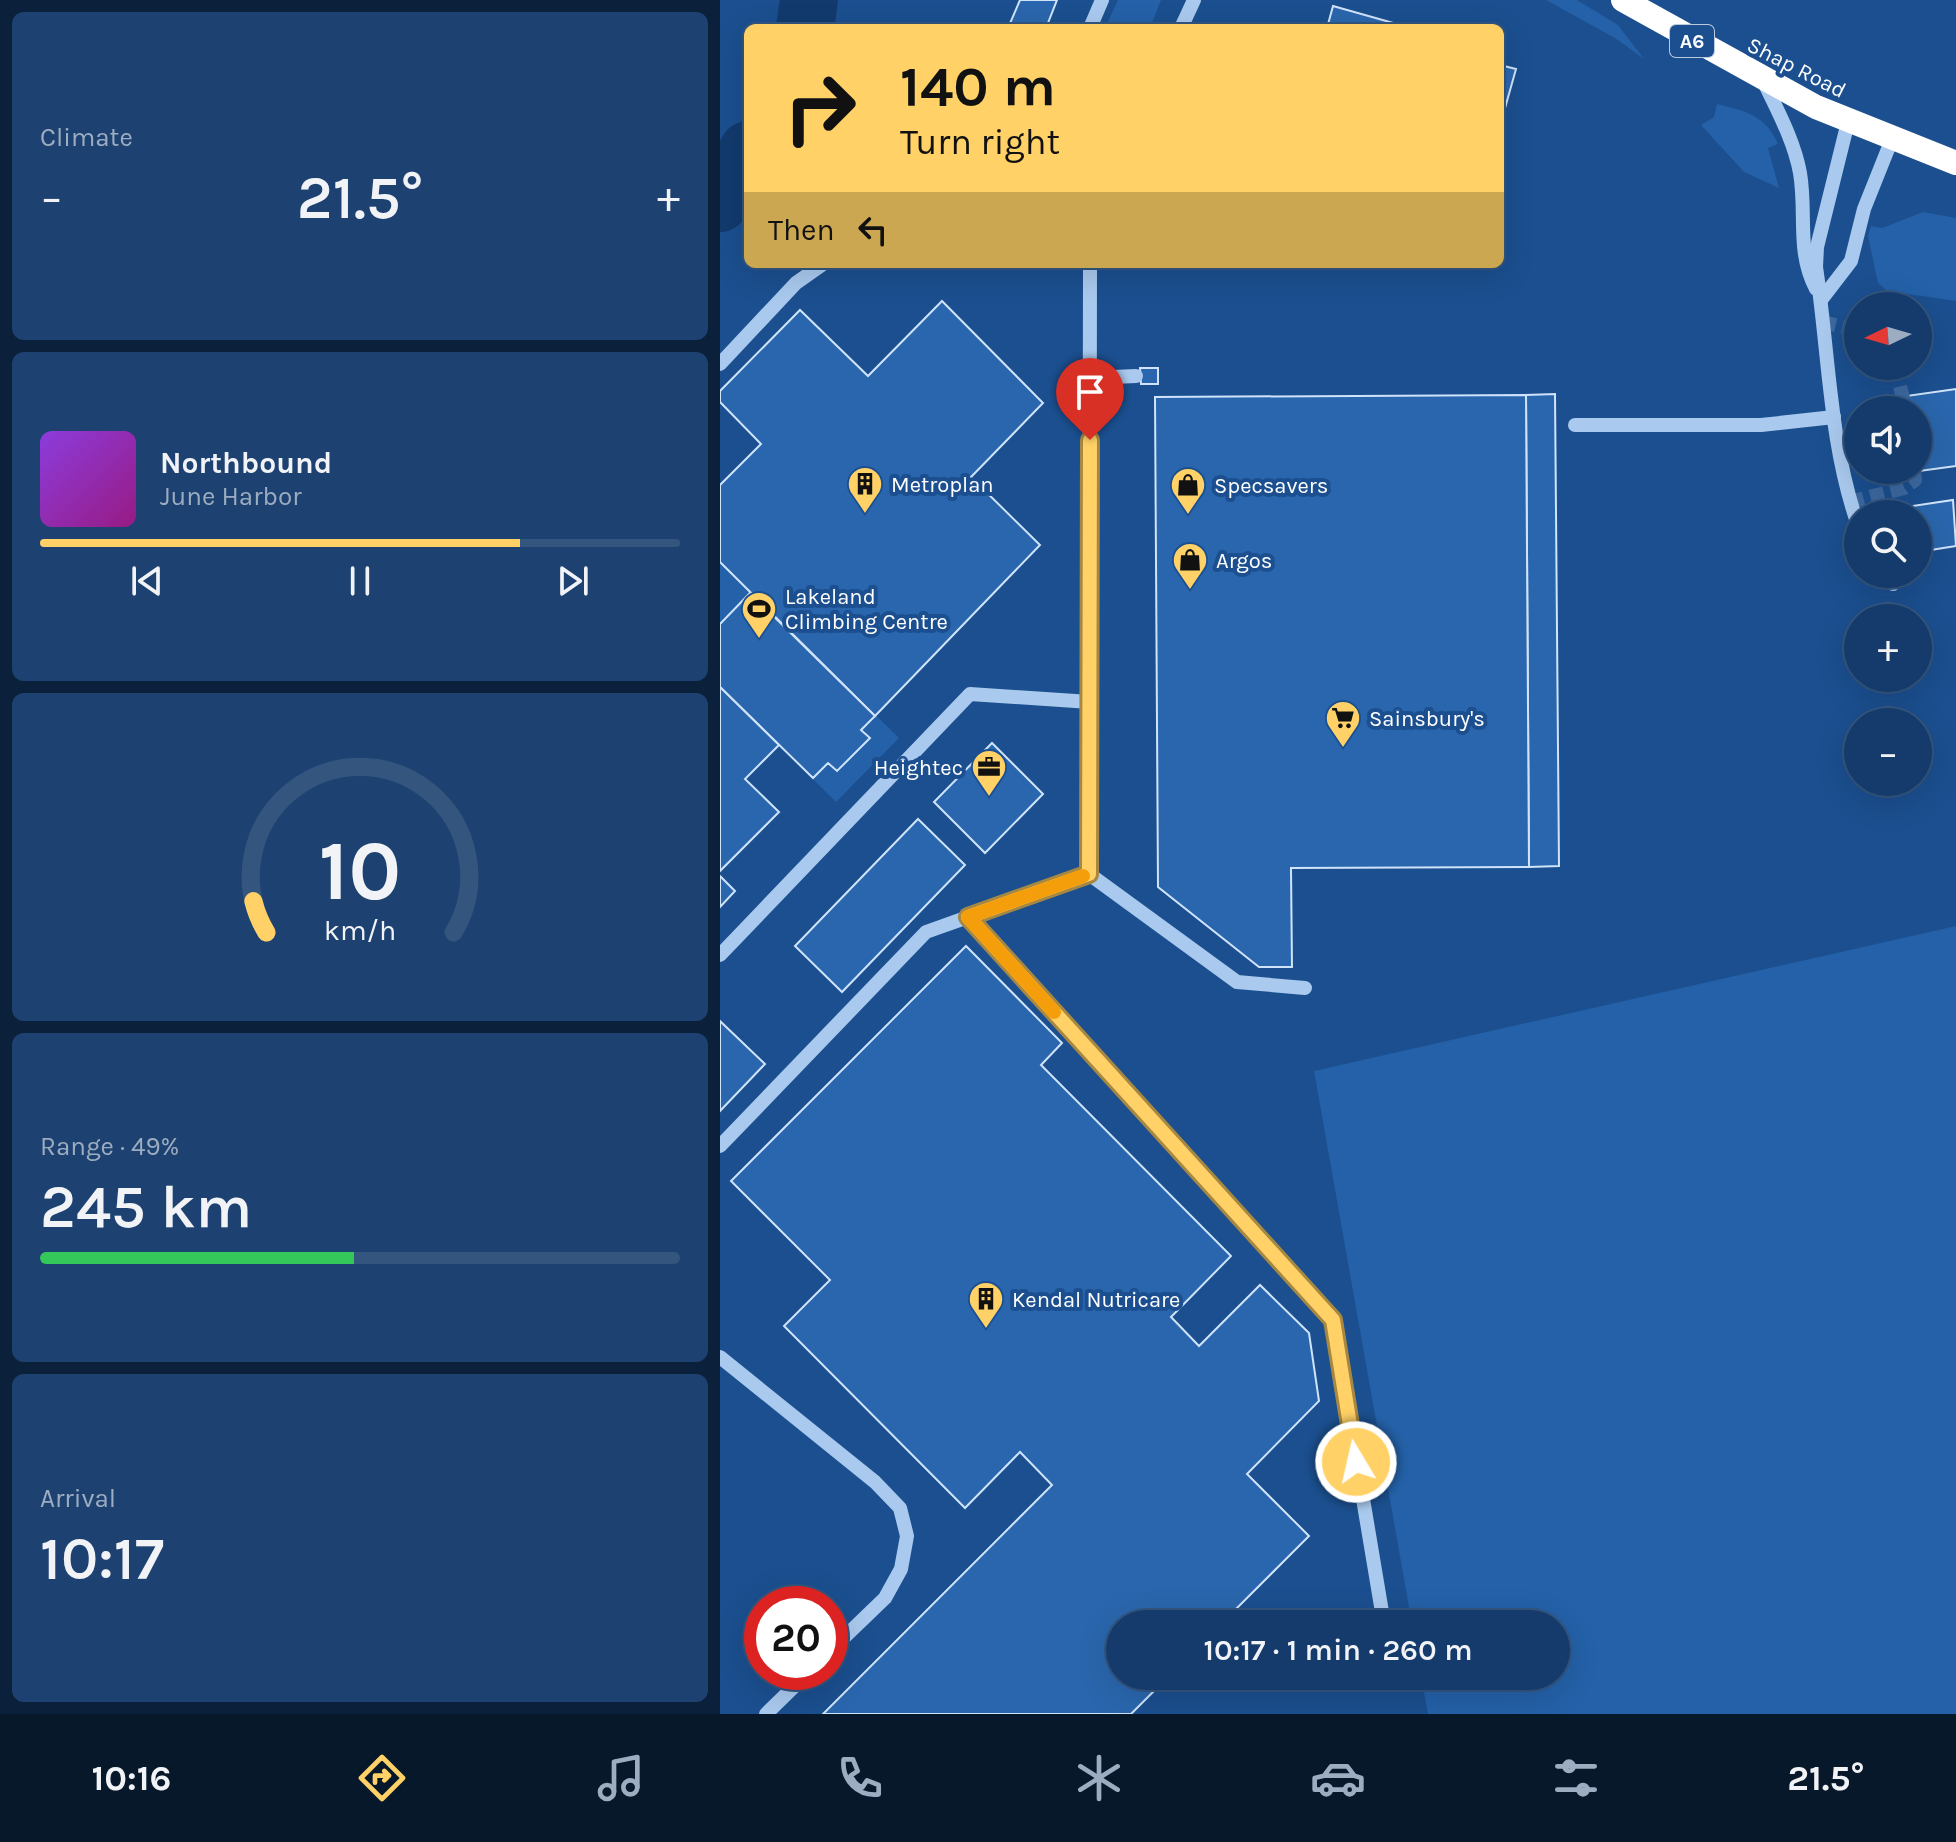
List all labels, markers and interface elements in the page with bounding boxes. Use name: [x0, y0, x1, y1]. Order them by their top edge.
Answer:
road number: A6: [1670, 25, 1714, 57]
street label: Shap Road: [1743, 32, 1850, 104]
text: 140 m: [900, 54, 1056, 119]
icon: right: [768, 56, 872, 160]
text: Turn right: [900, 121, 1060, 163]
text: Climate: [40, 122, 133, 153]
text: 21.5°: [297, 163, 423, 233]
text: −: [40, 172, 63, 223]
text: +: [657, 172, 680, 223]
icon: left: [851, 208, 895, 252]
text: Then: [768, 212, 835, 248]
north arrow: [1844, 292, 1932, 380]
map controls: [1844, 292, 1932, 796]
pin: [1056, 358, 1124, 440]
icon: arrive: [1068, 370, 1112, 414]
button: sound: [1844, 396, 1932, 484]
text: Northbound: [160, 445, 332, 481]
building icon: Metroplan: [846, 465, 884, 515]
shop icon: Specsavers: [1169, 466, 1207, 516]
place label: Metroplan: [891, 472, 994, 498]
place label: Specsavers: [1214, 473, 1328, 499]
text: June Harbor: [160, 481, 302, 512]
button: search: [1844, 500, 1932, 588]
shop icon: Argos: [1171, 541, 1209, 591]
place label: Argos: [1216, 548, 1272, 574]
icon: previous: [125, 559, 169, 603]
icon: pause: [338, 559, 382, 603]
icon: next: [551, 559, 595, 603]
place label: Lakeland Climbing Centre: [785, 584, 948, 635]
sports icon: Lakeland Climbing Centre: [740, 590, 778, 640]
button: +: [1844, 604, 1932, 692]
supermarket icon: Sainsbury's: [1324, 699, 1362, 749]
place label: Sainsbury's: [1369, 706, 1485, 732]
button: −: [1844, 708, 1932, 796]
office icon: Heightec: [970, 748, 1008, 798]
place label: Heightec: [874, 755, 963, 781]
text: 10: [319, 823, 401, 920]
text: km/h: [324, 914, 396, 947]
text: Range · 49%: [40, 1131, 179, 1162]
text: 245 km: [40, 1172, 252, 1242]
building icon: Kendal Nutricare: [967, 1280, 1005, 1330]
place label: Kendal Nutricare: [1012, 1287, 1180, 1313]
position arrow: [1314, 1420, 1398, 1504]
text: Arrival: [40, 1483, 116, 1514]
text: 10:17: [40, 1524, 164, 1594]
speed limit sign: 20: [744, 1586, 848, 1690]
text: 10:17 · 1 min · 260 m: [1203, 1632, 1473, 1668]
icon: directions: [354, 1750, 410, 1806]
icon: music: [593, 1750, 649, 1806]
icon: phone: [832, 1750, 888, 1806]
icon: climate: [1071, 1750, 1127, 1806]
icon: car: [1310, 1750, 1366, 1806]
icon: filters: [1548, 1750, 1604, 1806]
text: 10:16: [91, 1757, 171, 1799]
text: 21.5°: [1787, 1757, 1865, 1799]

